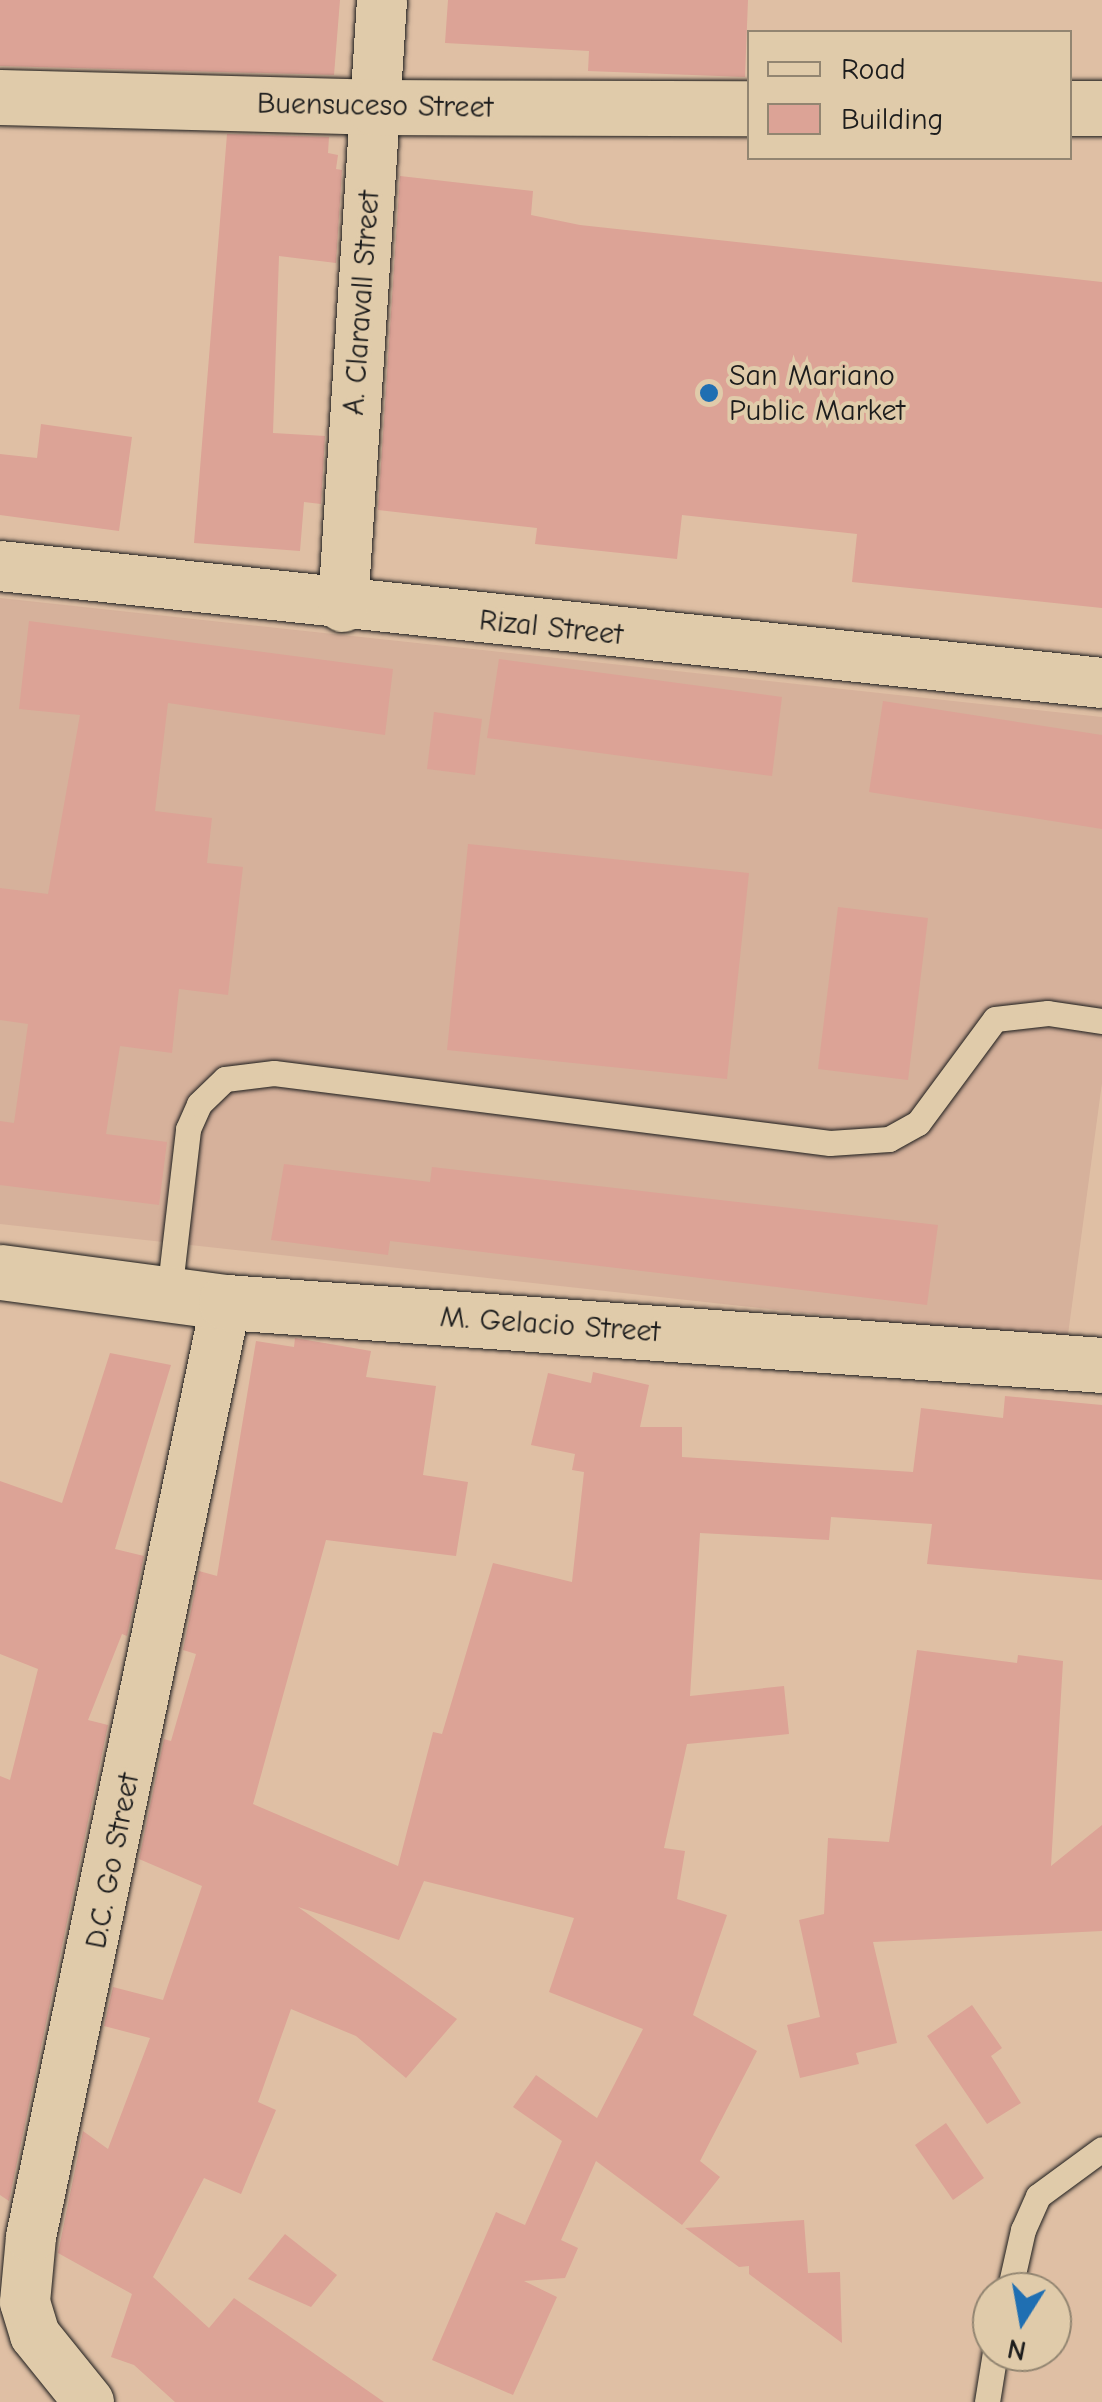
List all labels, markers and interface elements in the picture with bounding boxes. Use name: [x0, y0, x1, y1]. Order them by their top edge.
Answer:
legend: [747, 30, 1072, 160]
text: Road: [841, 52, 906, 87]
street label: Buensuceso Street: [257, 86, 493, 126]
text: Building: [841, 102, 944, 137]
street label: A. Claravall Street: [336, 190, 388, 416]
place label: San Mariano Public Market: [729, 358, 905, 428]
marker: San Mariano Public Market: [698, 382, 720, 404]
street label: Rizal Street: [477, 603, 625, 653]
street label: M. Gelacio Street: [439, 1299, 661, 1351]
street label: D.C. Go Street: [78, 1770, 148, 1952]
north arrow: [972, 2272, 1072, 2372]
text: N: [1005, 2332, 1029, 2367]

